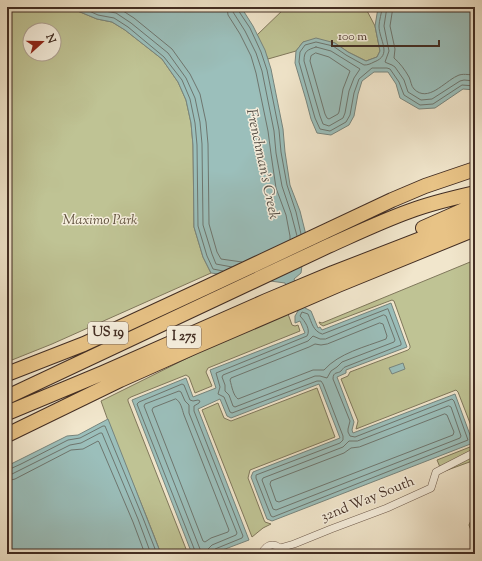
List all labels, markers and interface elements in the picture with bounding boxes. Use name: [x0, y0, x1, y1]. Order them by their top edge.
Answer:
north arrow: [22, 22, 62, 62]
scale bar: [332, 22, 439, 48]
text: 100 m: [338, 28, 367, 46]
text: N: [41, 31, 60, 46]
water label: Frenchman's Creek: [240, 107, 284, 221]
park label: Maximo Park: [63, 211, 138, 231]
road number: US 19: [88, 322, 128, 344]
road number: I 275: [167, 326, 201, 348]
street label: 32nd Way South: [318, 472, 418, 528]

